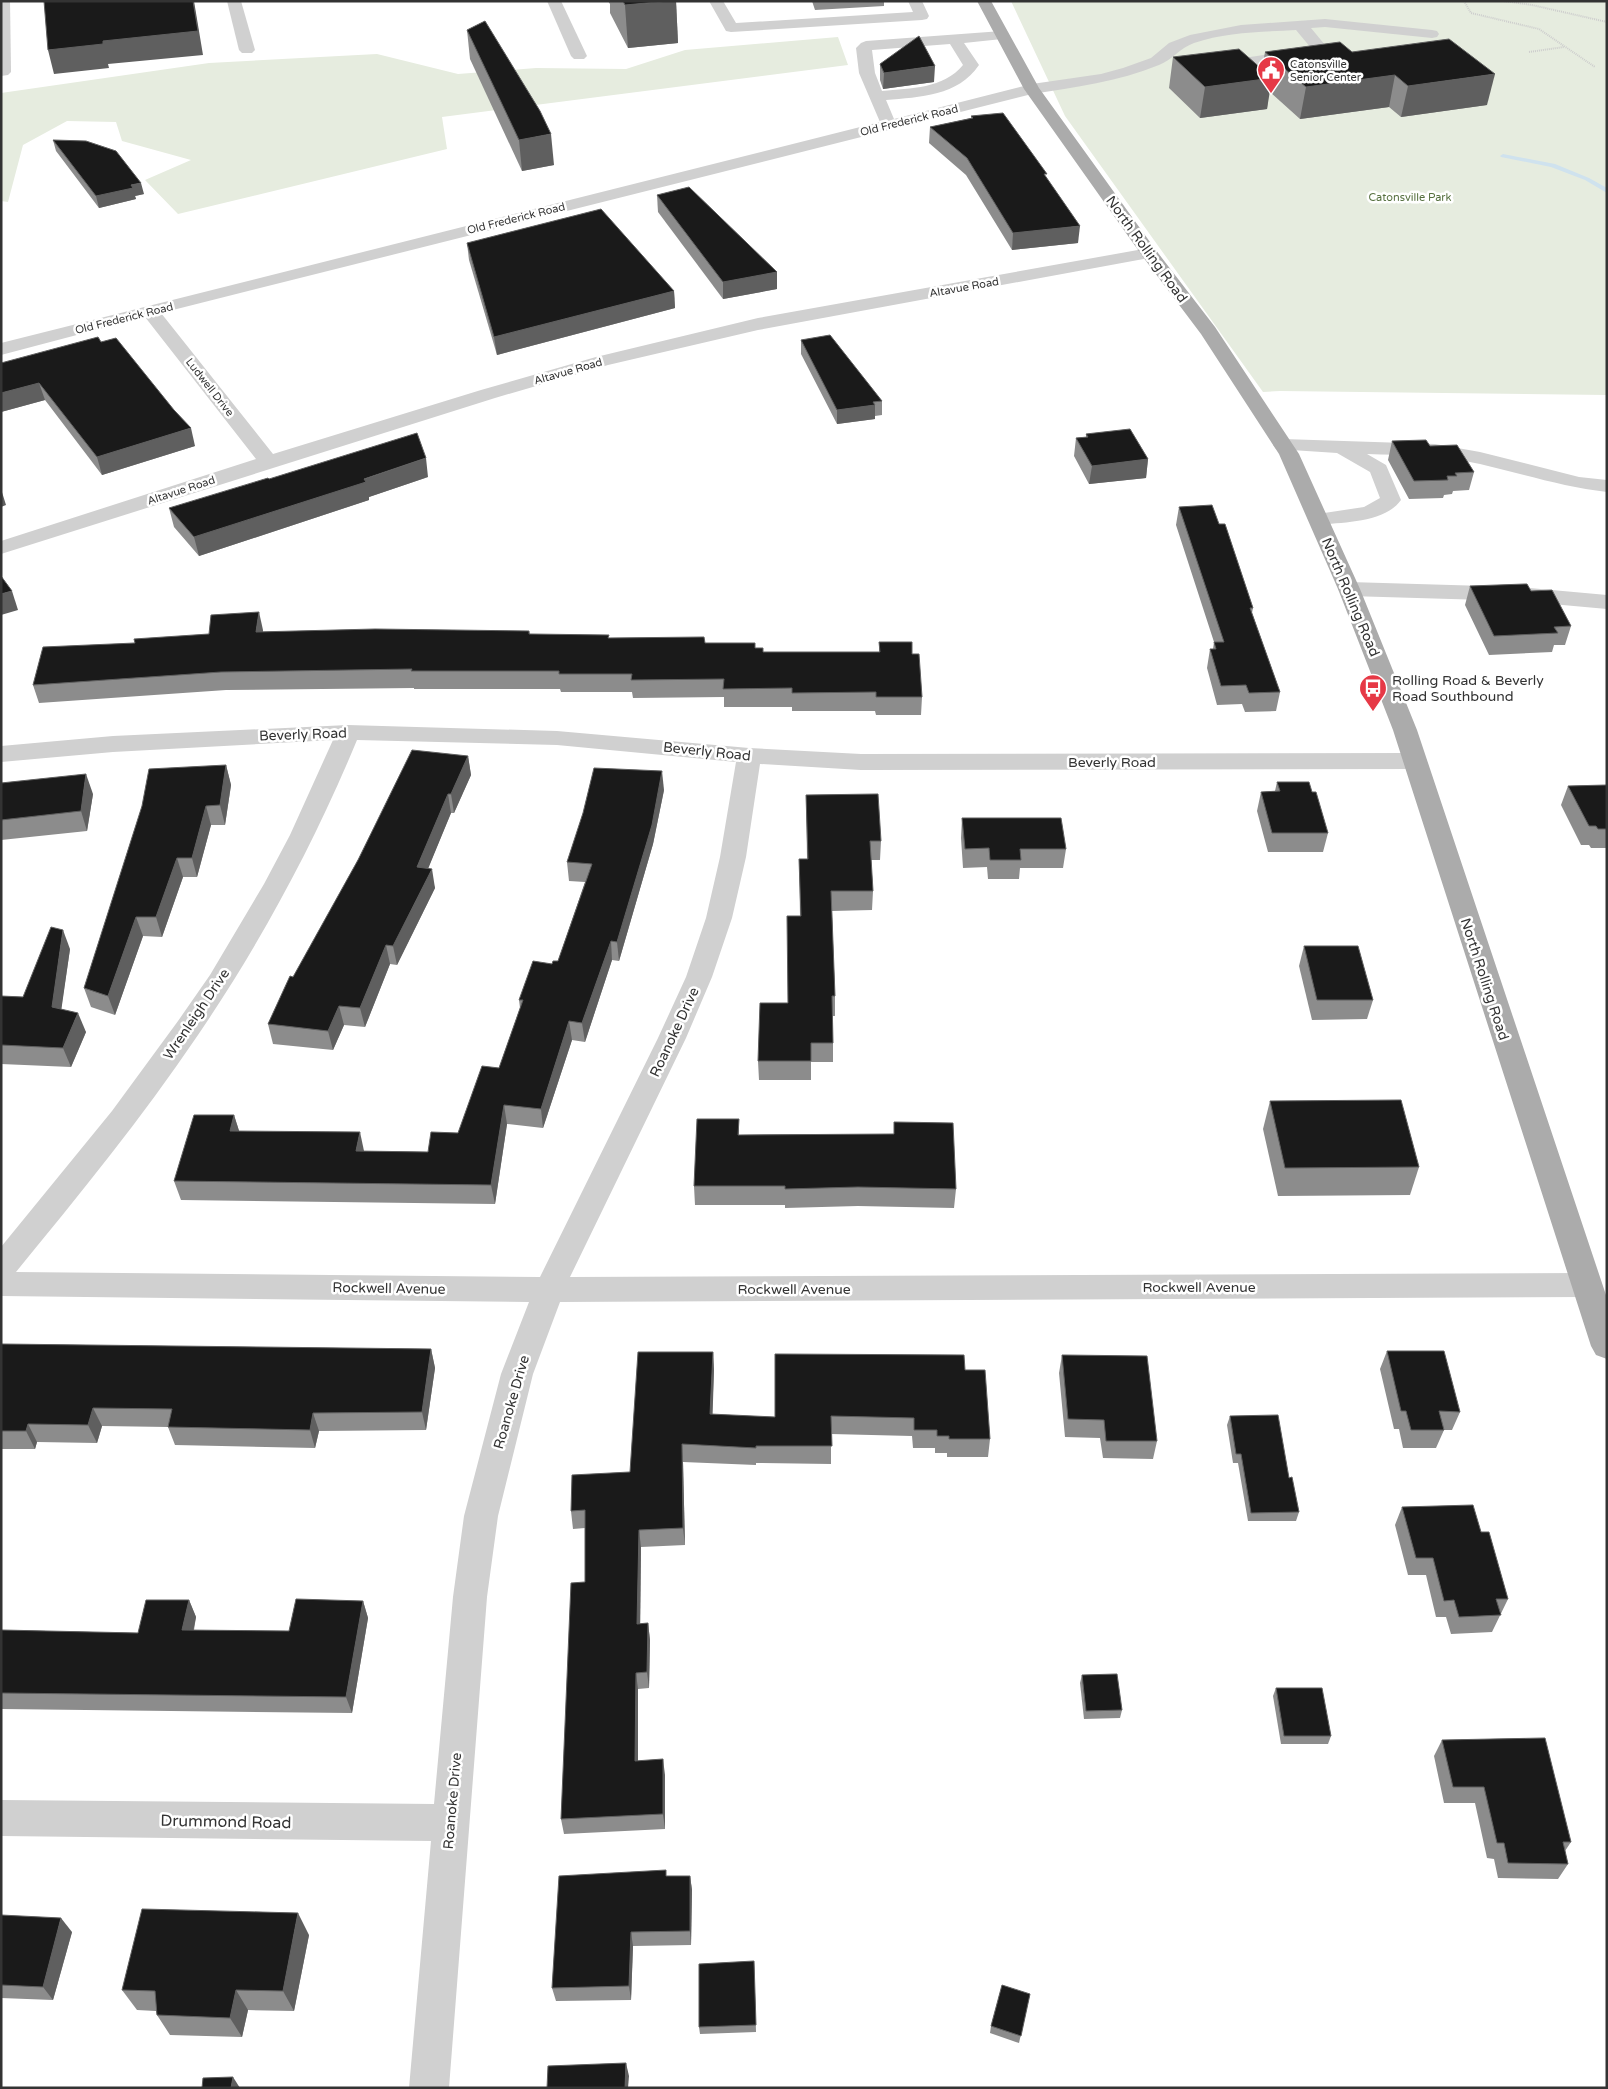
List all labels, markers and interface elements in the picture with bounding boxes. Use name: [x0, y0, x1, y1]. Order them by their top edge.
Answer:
public building icon: Catonsville Senior Center: [1256, 55, 1286, 94]
place label: Catonsville Senior Center: [1290, 58, 1362, 84]
street label: Old Frederick Road: [859, 102, 960, 139]
park label: Catonsville Park: [1368, 191, 1452, 204]
street label: North Rolling Road: [1102, 193, 1191, 306]
street label: Old Frederick Road: [466, 200, 567, 237]
street label: Altavue Road: [928, 275, 1000, 300]
street label: Old Frederick Road: [74, 300, 175, 337]
street label: Ludwell Drive: [183, 356, 236, 419]
street label: Altavue Road: [532, 356, 604, 387]
street label: Altavue Road: [146, 473, 217, 508]
street label: North Rolling Road: [1318, 535, 1383, 659]
place label: Rolling Road & Beverly Road Southbound: [1392, 672, 1544, 705]
bus stop icon: Rolling Road & Beverly Road Southbound: [1358, 673, 1388, 712]
street label: Beverly Road: [259, 724, 347, 745]
street label: Beverly Road: [662, 738, 752, 765]
street label: Beverly Road: [1068, 754, 1156, 771]
street label: North Rolling Road: [1457, 916, 1512, 1042]
street label: Wrenleigh Drive: [160, 965, 233, 1063]
street label: Roanoke Drive: [646, 985, 703, 1080]
street label: Rockwell Avenue: [332, 1279, 446, 1298]
street label: Rockwell Avenue: [1142, 1279, 1256, 1296]
street label: Rockwell Avenue: [737, 1281, 851, 1298]
street label: Roanoke Drive: [490, 1353, 533, 1451]
street label: Roanoke Drive: [440, 1752, 465, 1850]
street label: Drummond Road: [160, 1811, 292, 1833]

